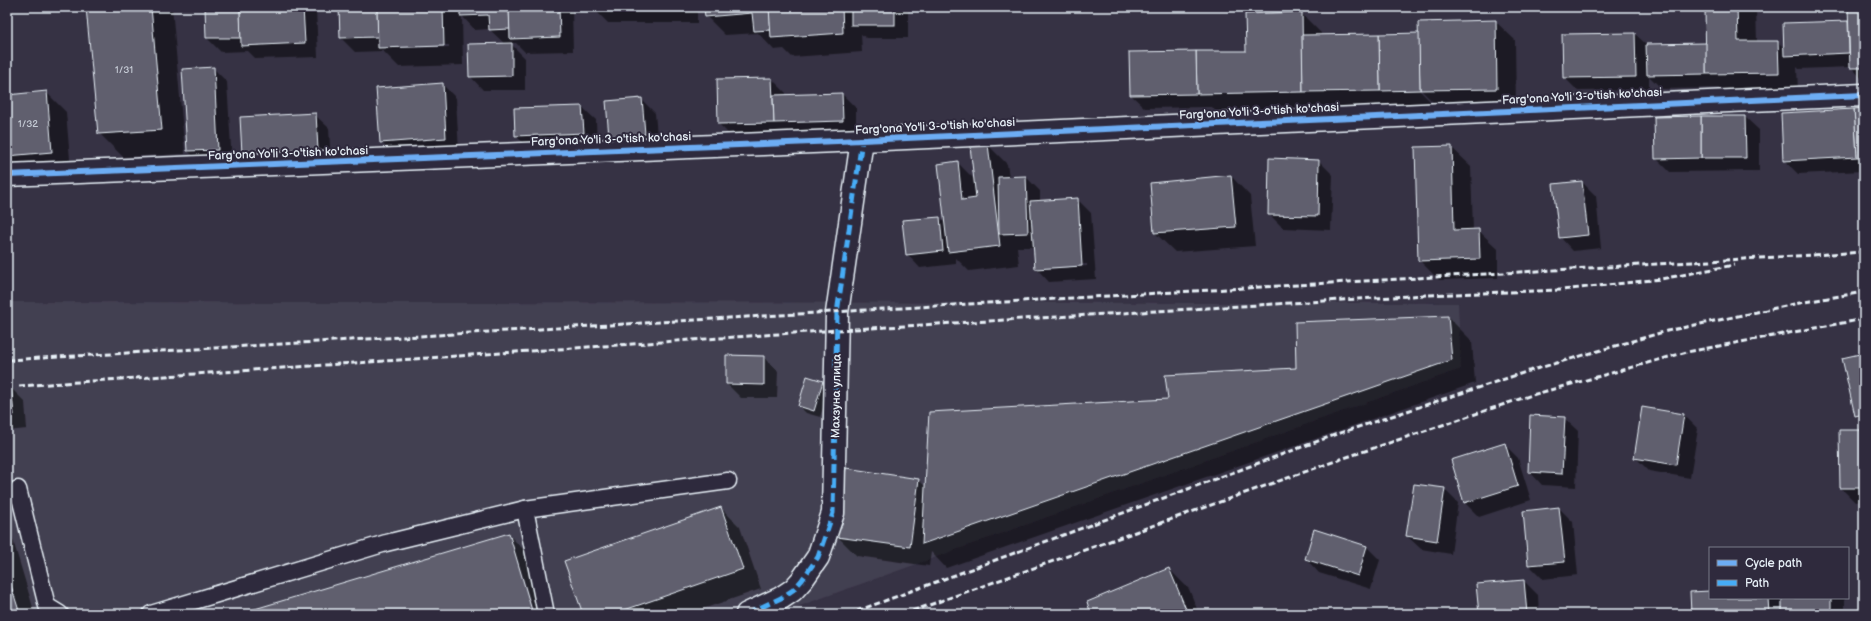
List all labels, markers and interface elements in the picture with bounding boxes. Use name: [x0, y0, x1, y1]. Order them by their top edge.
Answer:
house number: 1/31: [115, 64, 133, 76]
street label: Farg'ona Yo'li 3-o'tish ko'chasi: [1502, 85, 1663, 108]
street label: Farg'ona Yo'li 3-o'tish ko'chasi: [1179, 100, 1340, 123]
street label: Farg'ona Yo'li 3-o'tish ko'chasi: [855, 115, 1016, 138]
house number: 1/32: [18, 118, 38, 130]
street label: Farg'ona Yo'li 3-o'tish ko'chasi: [531, 129, 692, 150]
street label: Farg'ona Yo'li 3-o'tish ko'chasi: [208, 143, 369, 164]
street label: Махзуна улица: [828, 354, 845, 438]
legend: [1709, 547, 1849, 599]
text: Cycle path: [1745, 556, 1802, 571]
text: Path: [1745, 576, 1770, 591]

